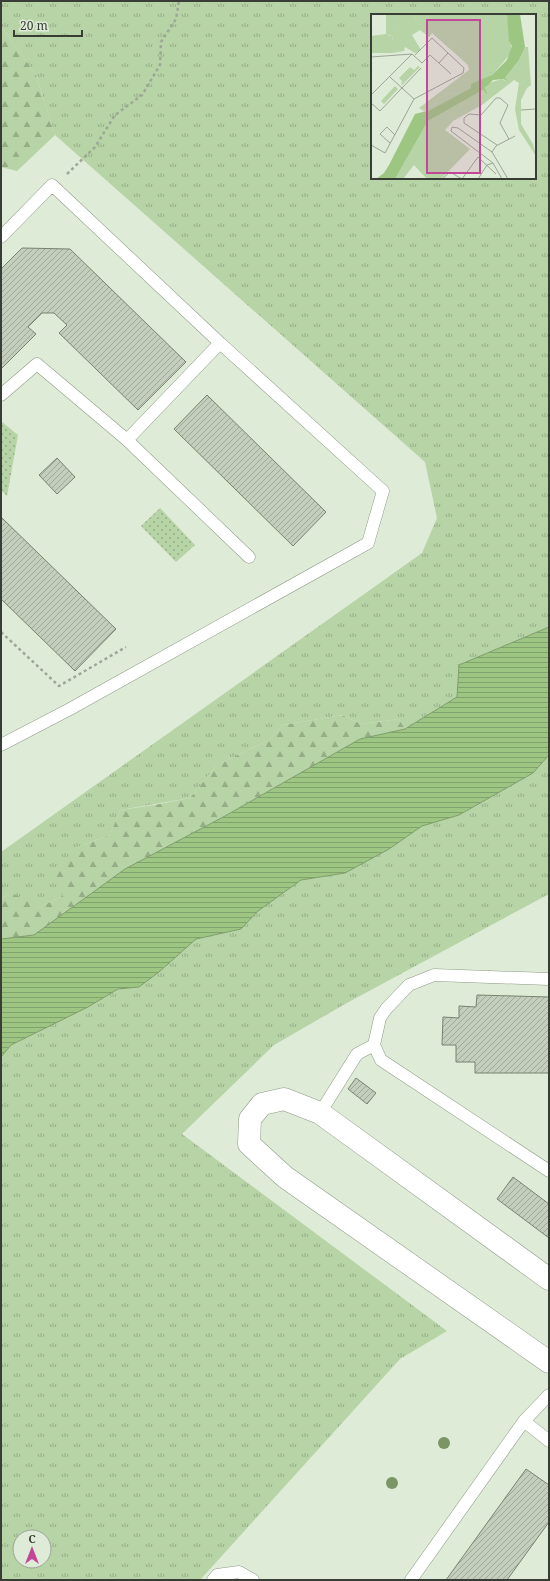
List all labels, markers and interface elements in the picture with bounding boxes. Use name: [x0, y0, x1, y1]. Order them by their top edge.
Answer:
scale bar: [14, 12, 82, 38]
inset map: [371, 14, 536, 179]
text: 20 m: [20, 17, 48, 34]
north arrow: [12, 1529, 52, 1569]
text: С: [28, 1531, 36, 1546]

